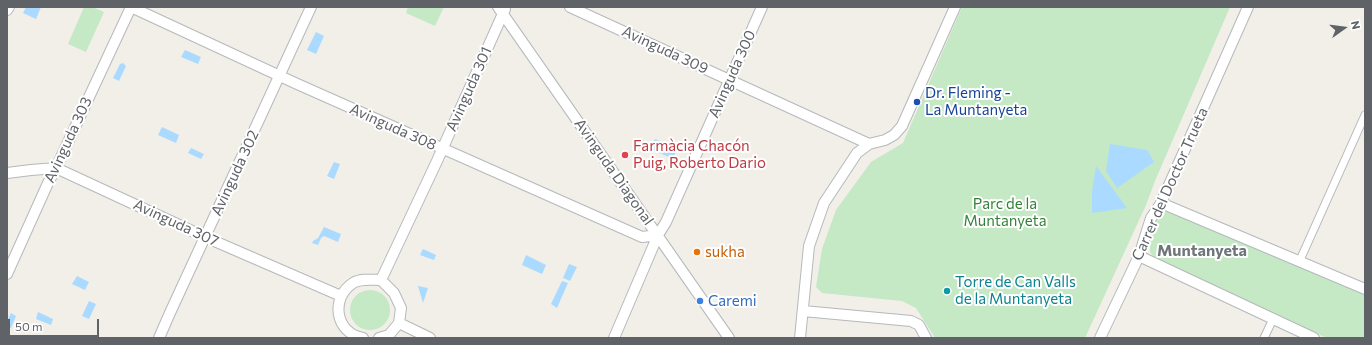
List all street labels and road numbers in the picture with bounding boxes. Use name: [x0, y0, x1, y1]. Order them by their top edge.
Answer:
street label: Avinguda 309: [619, 22, 711, 78]
street label: Avinguda 300: [705, 27, 759, 121]
street label: Avinguda 301: [442, 44, 496, 134]
street label: Avinguda 303: [40, 94, 96, 186]
street label: Avinguda 308: [347, 100, 439, 154]
street label: Carrer del Doctor Trueta: [1128, 105, 1212, 263]
street label: Avinguda Diagonal: [571, 115, 657, 229]
street label: Avinguda 302: [207, 127, 263, 219]
street label: Avinguda 307: [131, 195, 221, 251]

